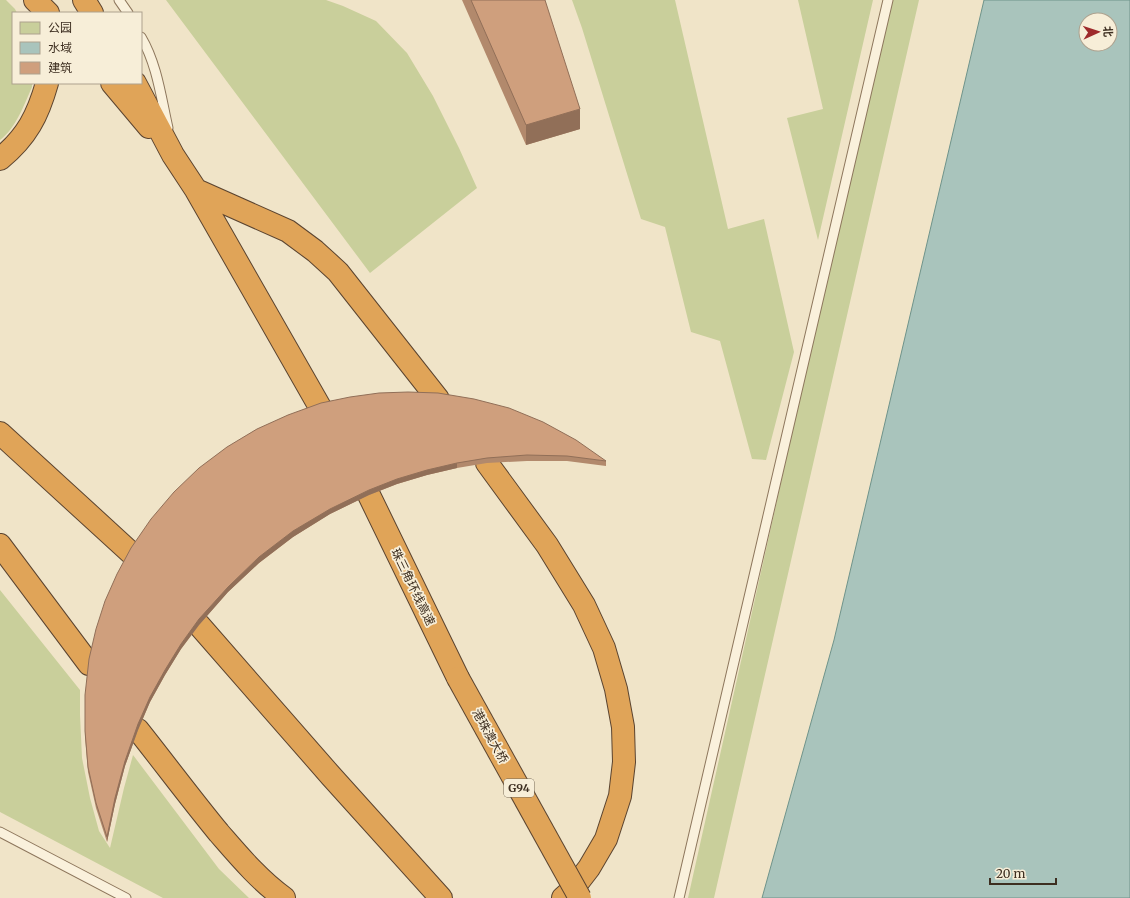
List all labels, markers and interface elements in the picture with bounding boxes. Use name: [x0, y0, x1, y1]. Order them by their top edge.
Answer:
legend: [12, 12, 142, 84]
north arrow: [1078, 12, 1118, 52]
text: 公园: [48, 20, 72, 35]
text: 北: [1101, 26, 1115, 37]
text: 水域: [48, 40, 72, 55]
text: 建筑: [48, 60, 72, 75]
street label: 珠三角环线高速: [388, 546, 439, 628]
street label: 港珠澳大桥: [469, 706, 512, 766]
road number: G94: [504, 779, 534, 797]
scale bar: [990, 860, 1056, 886]
text: 20 m: [996, 866, 1025, 881]

